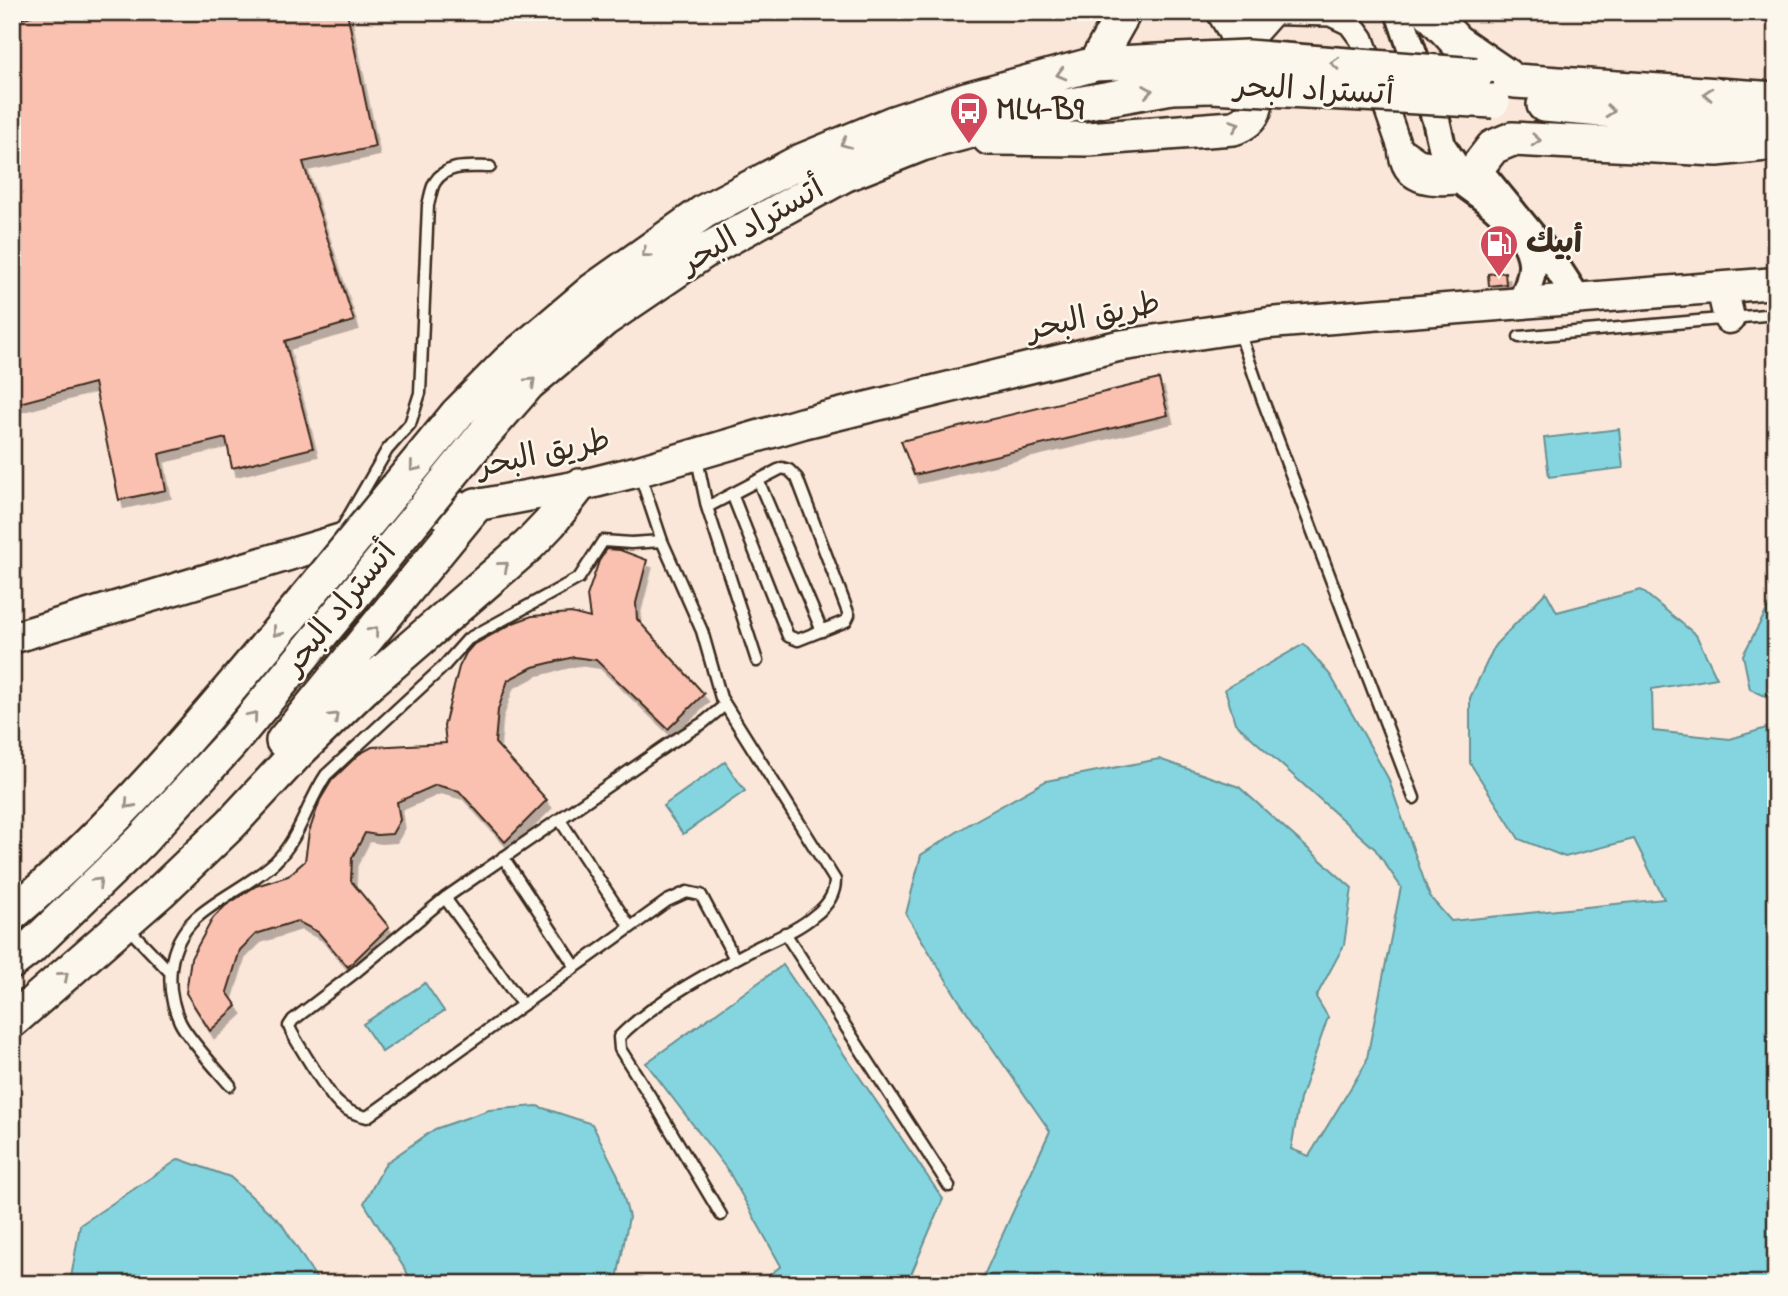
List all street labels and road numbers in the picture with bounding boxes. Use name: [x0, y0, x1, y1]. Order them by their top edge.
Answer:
street label: أتستراد البحر: [1230, 64, 1395, 120]
street label: أتستراد البحر: [669, 167, 834, 289]
street label: طريق البحر: [1020, 281, 1165, 356]
street label: طريق البحر: [470, 418, 615, 493]
street label: أتستراد البحر: [271, 532, 410, 688]

